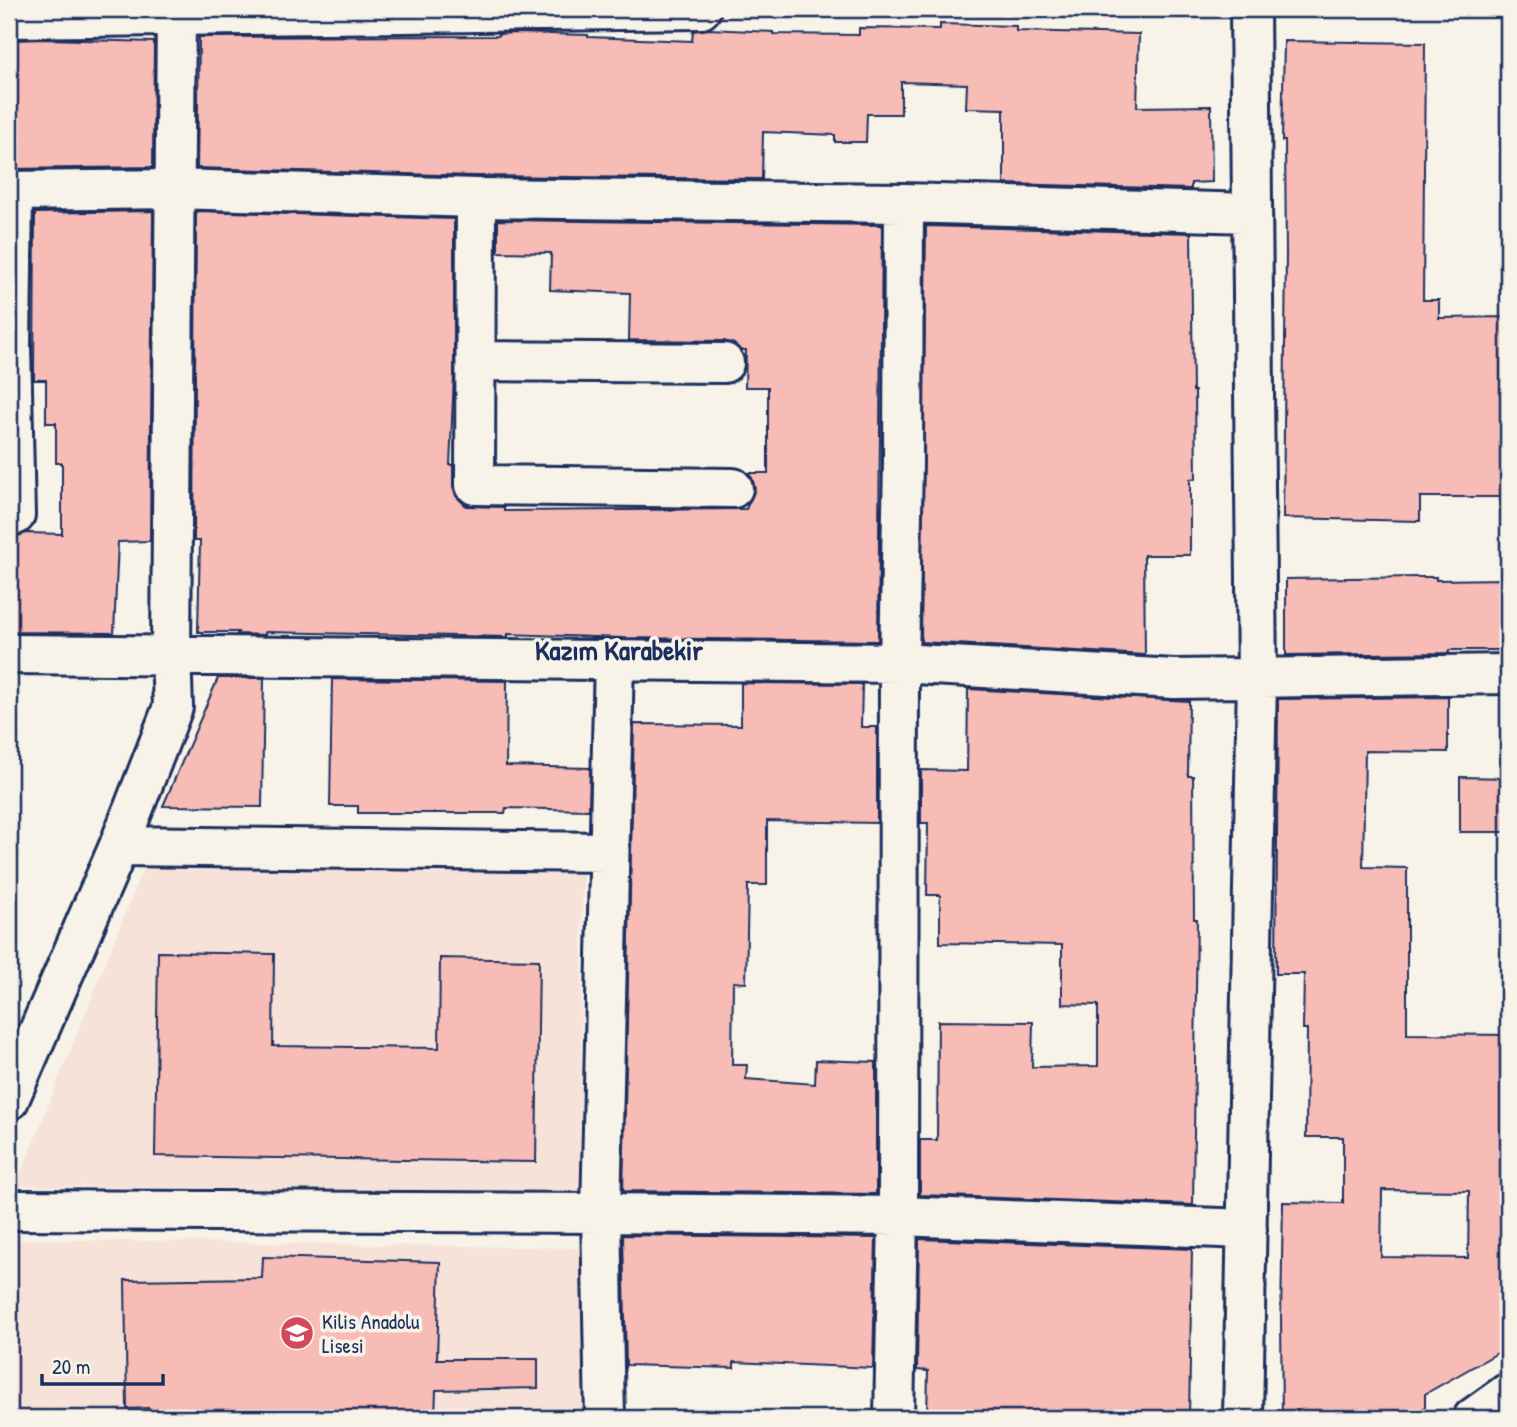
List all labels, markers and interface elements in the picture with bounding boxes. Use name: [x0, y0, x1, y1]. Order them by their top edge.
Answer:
district label: Kazım Karabekir: [535, 631, 703, 669]
place label: Kilis Anadolu Lisesi: [322, 1307, 420, 1360]
school or university icon: Kilis Anadolu Lisesi: [278, 1314, 316, 1352]
scale bar: [42, 1343, 163, 1387]
text: 20 m: [52, 1352, 90, 1381]

